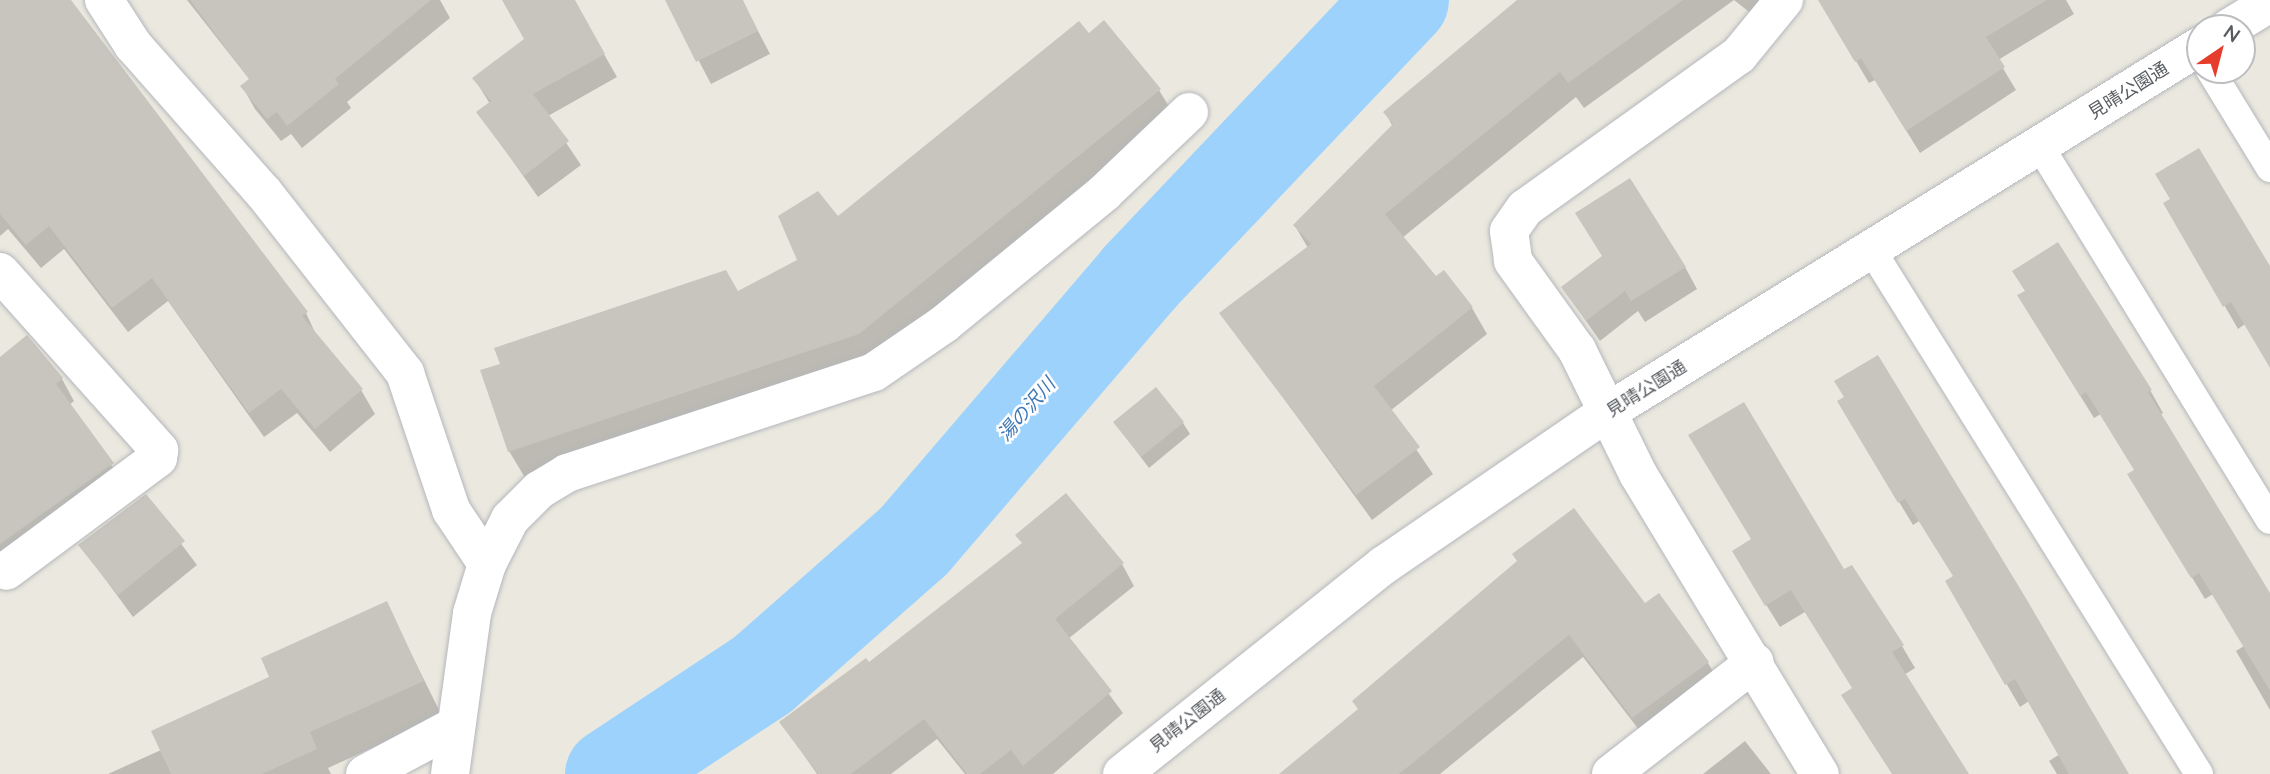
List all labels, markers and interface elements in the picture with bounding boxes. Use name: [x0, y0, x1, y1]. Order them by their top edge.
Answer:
north arrow: [2186, 14, 2256, 84]
text: N: [2220, 19, 2245, 47]
street label: 見晴公園通: [2084, 57, 2172, 123]
street label: 見晴公園通: [1602, 355, 1690, 421]
water label: 湯の沢川: [992, 373, 1060, 445]
street label: 見晴公園通: [1145, 684, 1229, 756]

